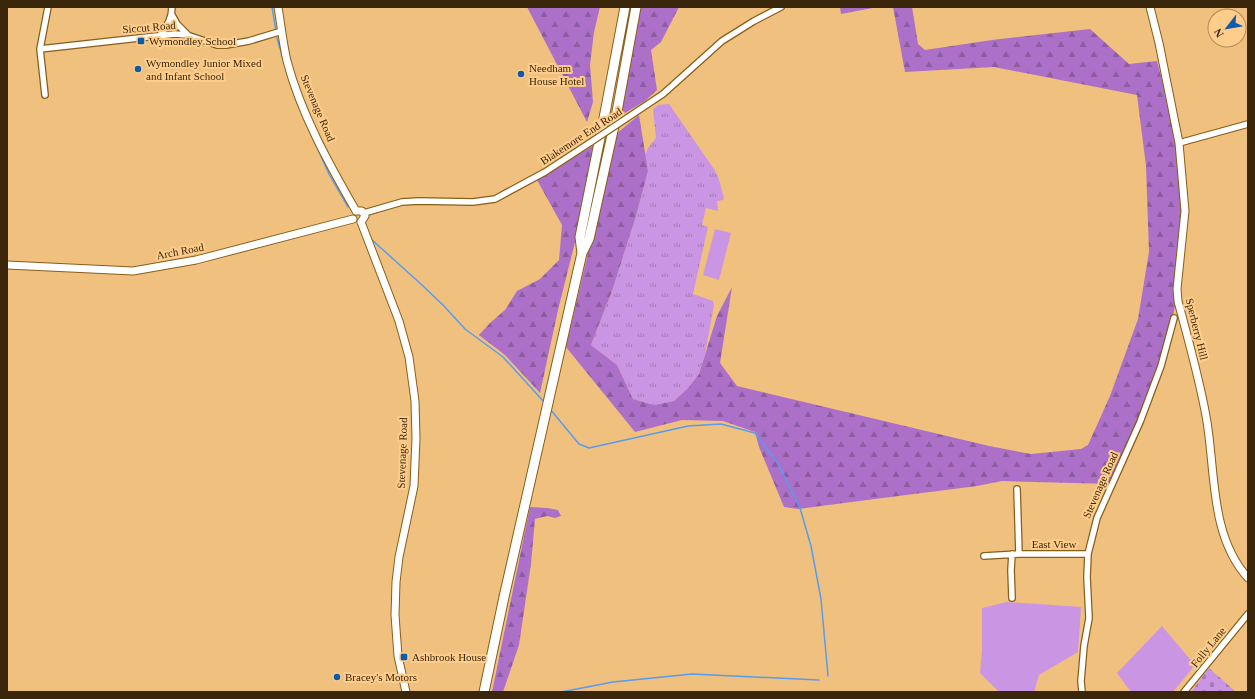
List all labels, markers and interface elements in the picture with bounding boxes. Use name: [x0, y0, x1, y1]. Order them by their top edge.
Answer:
north arrow: [1207, 8, 1247, 48]
street label: Siccut Road: [122, 19, 177, 35]
text: N: [1211, 27, 1226, 40]
place label: Wymondley School: [149, 35, 236, 47]
marker: Wymondley School: [136, 36, 146, 46]
place label: Wymondley Junior Mixed and Infant School: [146, 57, 262, 82]
place label: Needham House Hotel: [529, 62, 584, 87]
marker: Wymondley Junior Mixed and Infant School: [133, 64, 143, 74]
marker: Needham House Hotel: [516, 69, 526, 79]
street label: Stevenage Road: [299, 73, 338, 144]
street label: Blakemore End Road: [538, 105, 624, 167]
street label: Arch Road: [155, 240, 205, 261]
street label: Sperberry Hill: [1184, 297, 1210, 361]
street label: Stevenage Road: [395, 417, 409, 489]
street label: Stevenage Road: [1080, 450, 1120, 520]
street label: East View: [1032, 538, 1076, 550]
street label: Folly Lane: [1188, 624, 1228, 669]
place label: Ashbrook House: [412, 651, 486, 663]
marker: Ashbrook House: [399, 652, 409, 662]
place label: Bracey's Motors: [345, 671, 417, 683]
marker: Bracey's Motors: [332, 672, 342, 682]

